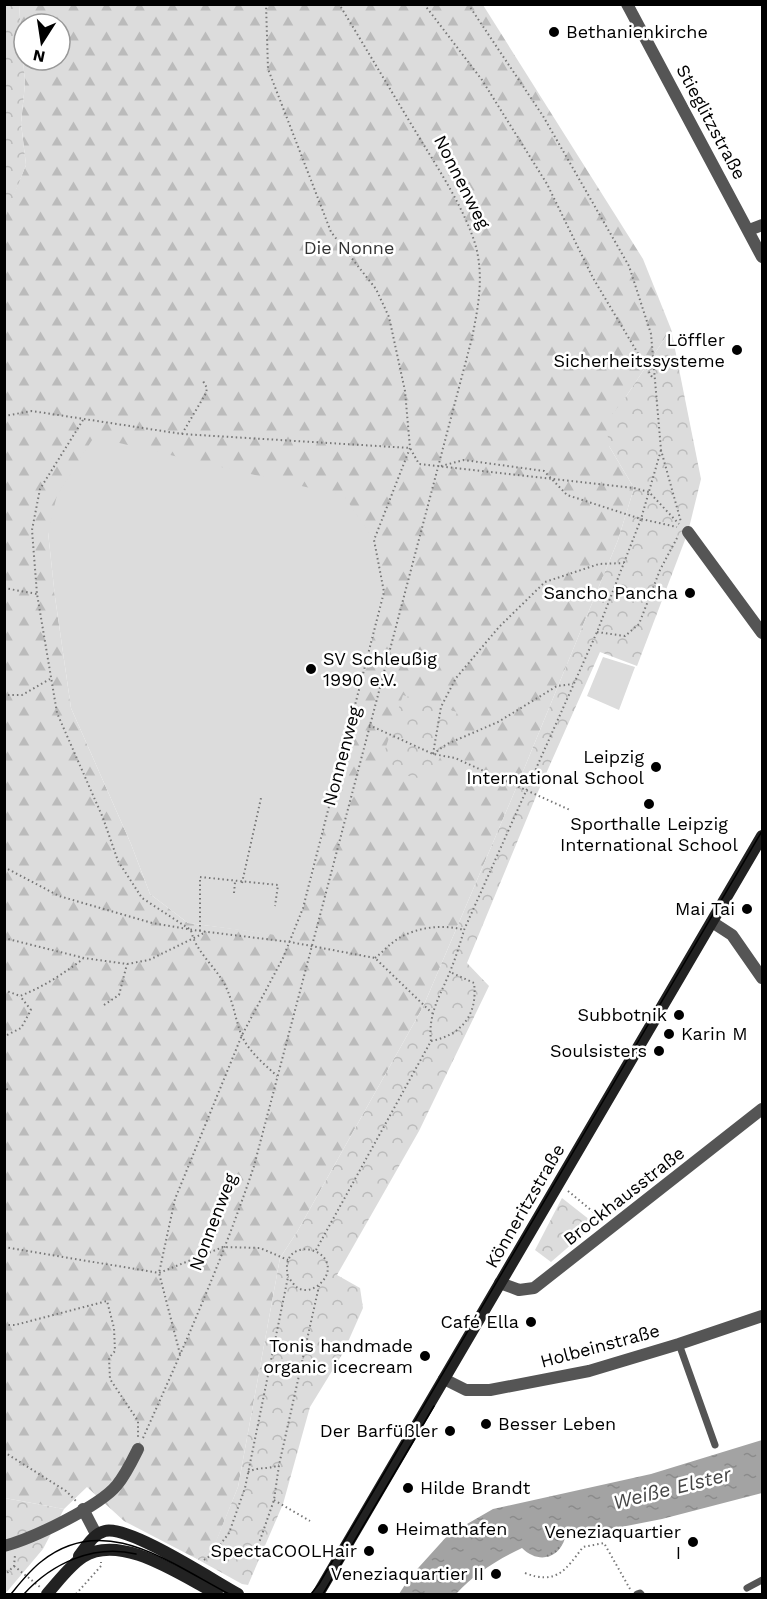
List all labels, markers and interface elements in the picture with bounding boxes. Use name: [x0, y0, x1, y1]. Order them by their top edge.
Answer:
north arrow: [12, 12, 72, 72]
place label: Bethanienkirche: [566, 21, 708, 42]
marker: Bethanienkirche: [547, 25, 561, 39]
text: N: [31, 46, 47, 67]
street label: Stieglitzstraße: [672, 61, 751, 183]
street label: Nonnenweg: [430, 131, 495, 232]
park label: Die Nonne: [304, 237, 394, 258]
place label: Löffler Sicherheitssysteme: [554, 329, 725, 371]
marker: Löffler Sicherheitssysteme: [730, 343, 744, 357]
place label: Sancho Pancha: [543, 582, 678, 603]
marker: Sancho Pancha: [683, 586, 697, 600]
place label: SV Schleußig 1990 e.V.: [323, 648, 437, 690]
marker: SV Schleußig 1990 e.V.: [304, 662, 318, 676]
street label: Nonnenweg: [318, 703, 365, 808]
place label: Leipzig International School: [466, 746, 644, 788]
marker: Leipzig International School: [649, 760, 663, 774]
marker: Sporthalle Leipzig International School: [642, 797, 656, 811]
place label: Sporthalle Leipzig International School: [560, 813, 738, 855]
place label: Mai Tai: [675, 898, 735, 919]
marker: Mai Tai: [740, 902, 754, 916]
place label: Subbotnik: [578, 1004, 667, 1025]
marker: Subbotnik: [672, 1008, 686, 1022]
place label: Karin M: [681, 1023, 748, 1044]
marker: Karin M: [662, 1027, 676, 1041]
place label: Soulsisters: [550, 1040, 647, 1061]
marker: Soulsisters: [652, 1044, 666, 1058]
street label: Könneritzstraße: [481, 1140, 569, 1271]
street label: Brockhausstraße: [559, 1142, 688, 1249]
street label: Nonnenweg: [184, 1170, 241, 1273]
place label: Café Ella: [441, 1311, 519, 1332]
marker: Café Ella: [524, 1315, 538, 1329]
street label: Holbeinstraße: [538, 1319, 662, 1372]
place label: Tonis handmade organic icecream: [263, 1335, 413, 1377]
marker: Tonis handmade organic icecream: [418, 1349, 432, 1363]
place label: Besser Leben: [498, 1413, 616, 1434]
marker: Besser Leben: [479, 1417, 493, 1431]
place label: Der Barfüßler: [320, 1420, 438, 1441]
marker: Der Barfüßler: [443, 1424, 457, 1438]
water label: Weiße Elster: [610, 1461, 735, 1514]
place label: Hilde Brandt: [420, 1477, 531, 1498]
marker: Hilde Brandt: [401, 1481, 415, 1495]
place label: Heimathafen: [395, 1518, 507, 1539]
place label: Veneziaquartier I: [544, 1521, 681, 1563]
marker: Heimathafen: [376, 1522, 390, 1536]
marker: Veneziaquartier I: [686, 1535, 700, 1549]
place label: SpectaCOOLHair: [211, 1540, 357, 1561]
marker: SpectaCOOLHair: [362, 1544, 376, 1558]
place label: Veneziaquartier II: [331, 1563, 484, 1584]
marker: Veneziaquartier II: [489, 1567, 503, 1581]

